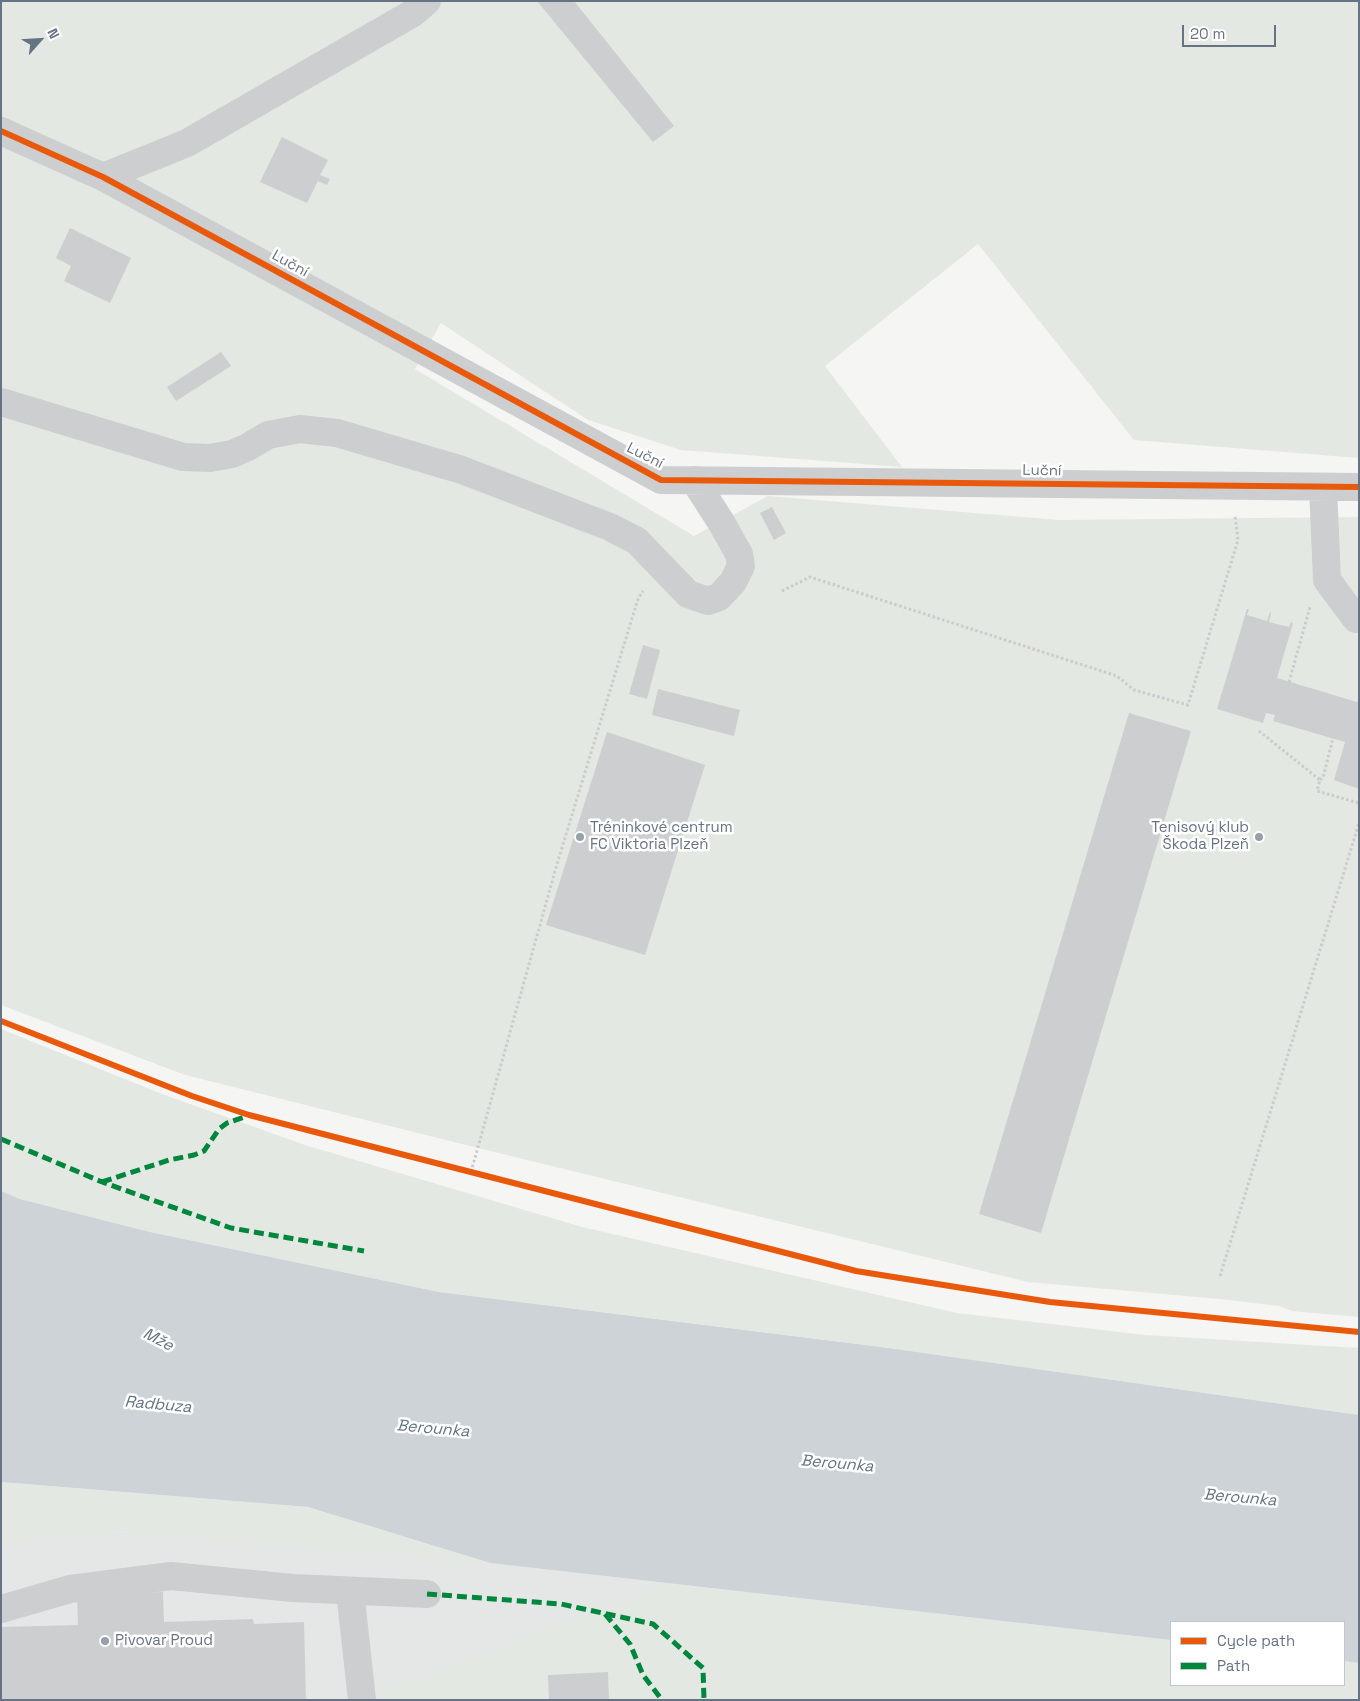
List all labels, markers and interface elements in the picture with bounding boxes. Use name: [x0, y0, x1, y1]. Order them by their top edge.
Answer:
north arrow: [15, 15, 65, 65]
scale bar: [1185, 15, 1279, 47]
text: 20 m: [1190, 24, 1225, 43]
text: N: [43, 25, 64, 42]
street label: Luční: [269, 247, 311, 281]
street label: Luční: [623, 439, 667, 473]
street label: Luční: [1022, 462, 1062, 480]
place label: Tréninkové centrum FC Viktoria Plzeň: [590, 819, 733, 854]
place label: Tenisový klub Škoda Plzeň: [1151, 819, 1249, 854]
marker: Tréninkové centrum FC Viktoria Plzeň: [574, 831, 586, 843]
marker: Tenisový klub Škoda Plzeň: [1253, 831, 1265, 843]
water label: Mže: [140, 1324, 176, 1356]
water label: Radbuza: [124, 1393, 192, 1417]
water label: Berounka: [396, 1416, 470, 1442]
water label: Berounka: [800, 1451, 874, 1477]
water label: Berounka: [1203, 1485, 1277, 1511]
legend: [1170, 1621, 1345, 1686]
text: Cycle path: [1217, 1631, 1295, 1650]
place label: Pivovar Proud: [115, 1632, 213, 1650]
marker: Pivovar Proud: [99, 1635, 111, 1647]
text: Path: [1217, 1656, 1250, 1675]

